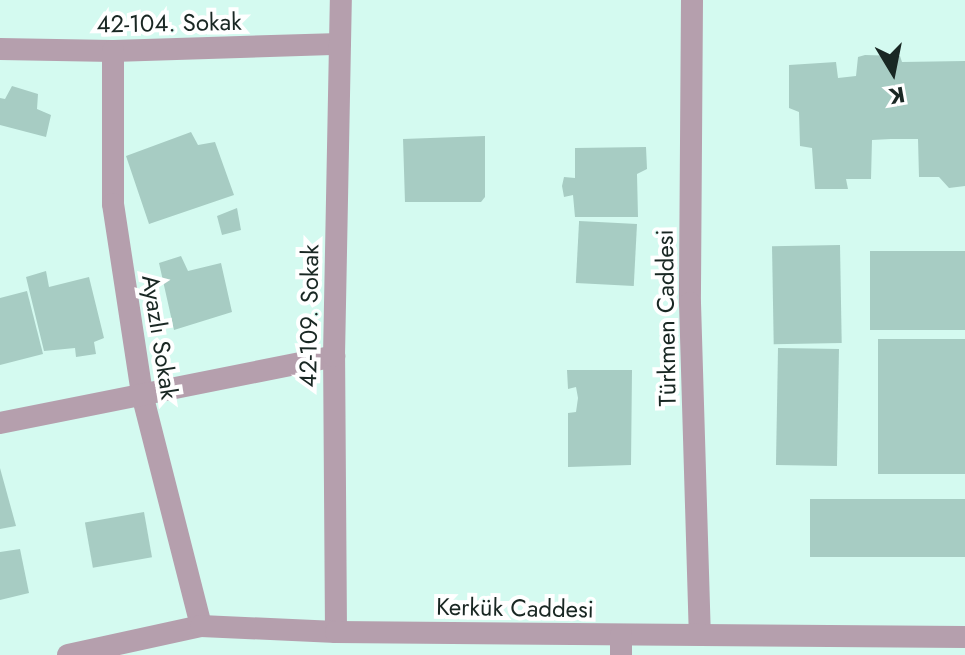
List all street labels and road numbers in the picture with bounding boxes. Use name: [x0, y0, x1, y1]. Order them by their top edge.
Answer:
street label: 42-104. Sokak: [96, 7, 242, 39]
street label: Türkmen Caddesi: [650, 229, 682, 407]
street label: 42-109. Sokak: [293, 244, 325, 388]
street label: Ayazlı Sokak: [136, 273, 184, 401]
street label: Kerkük Caddesi: [436, 592, 594, 624]

